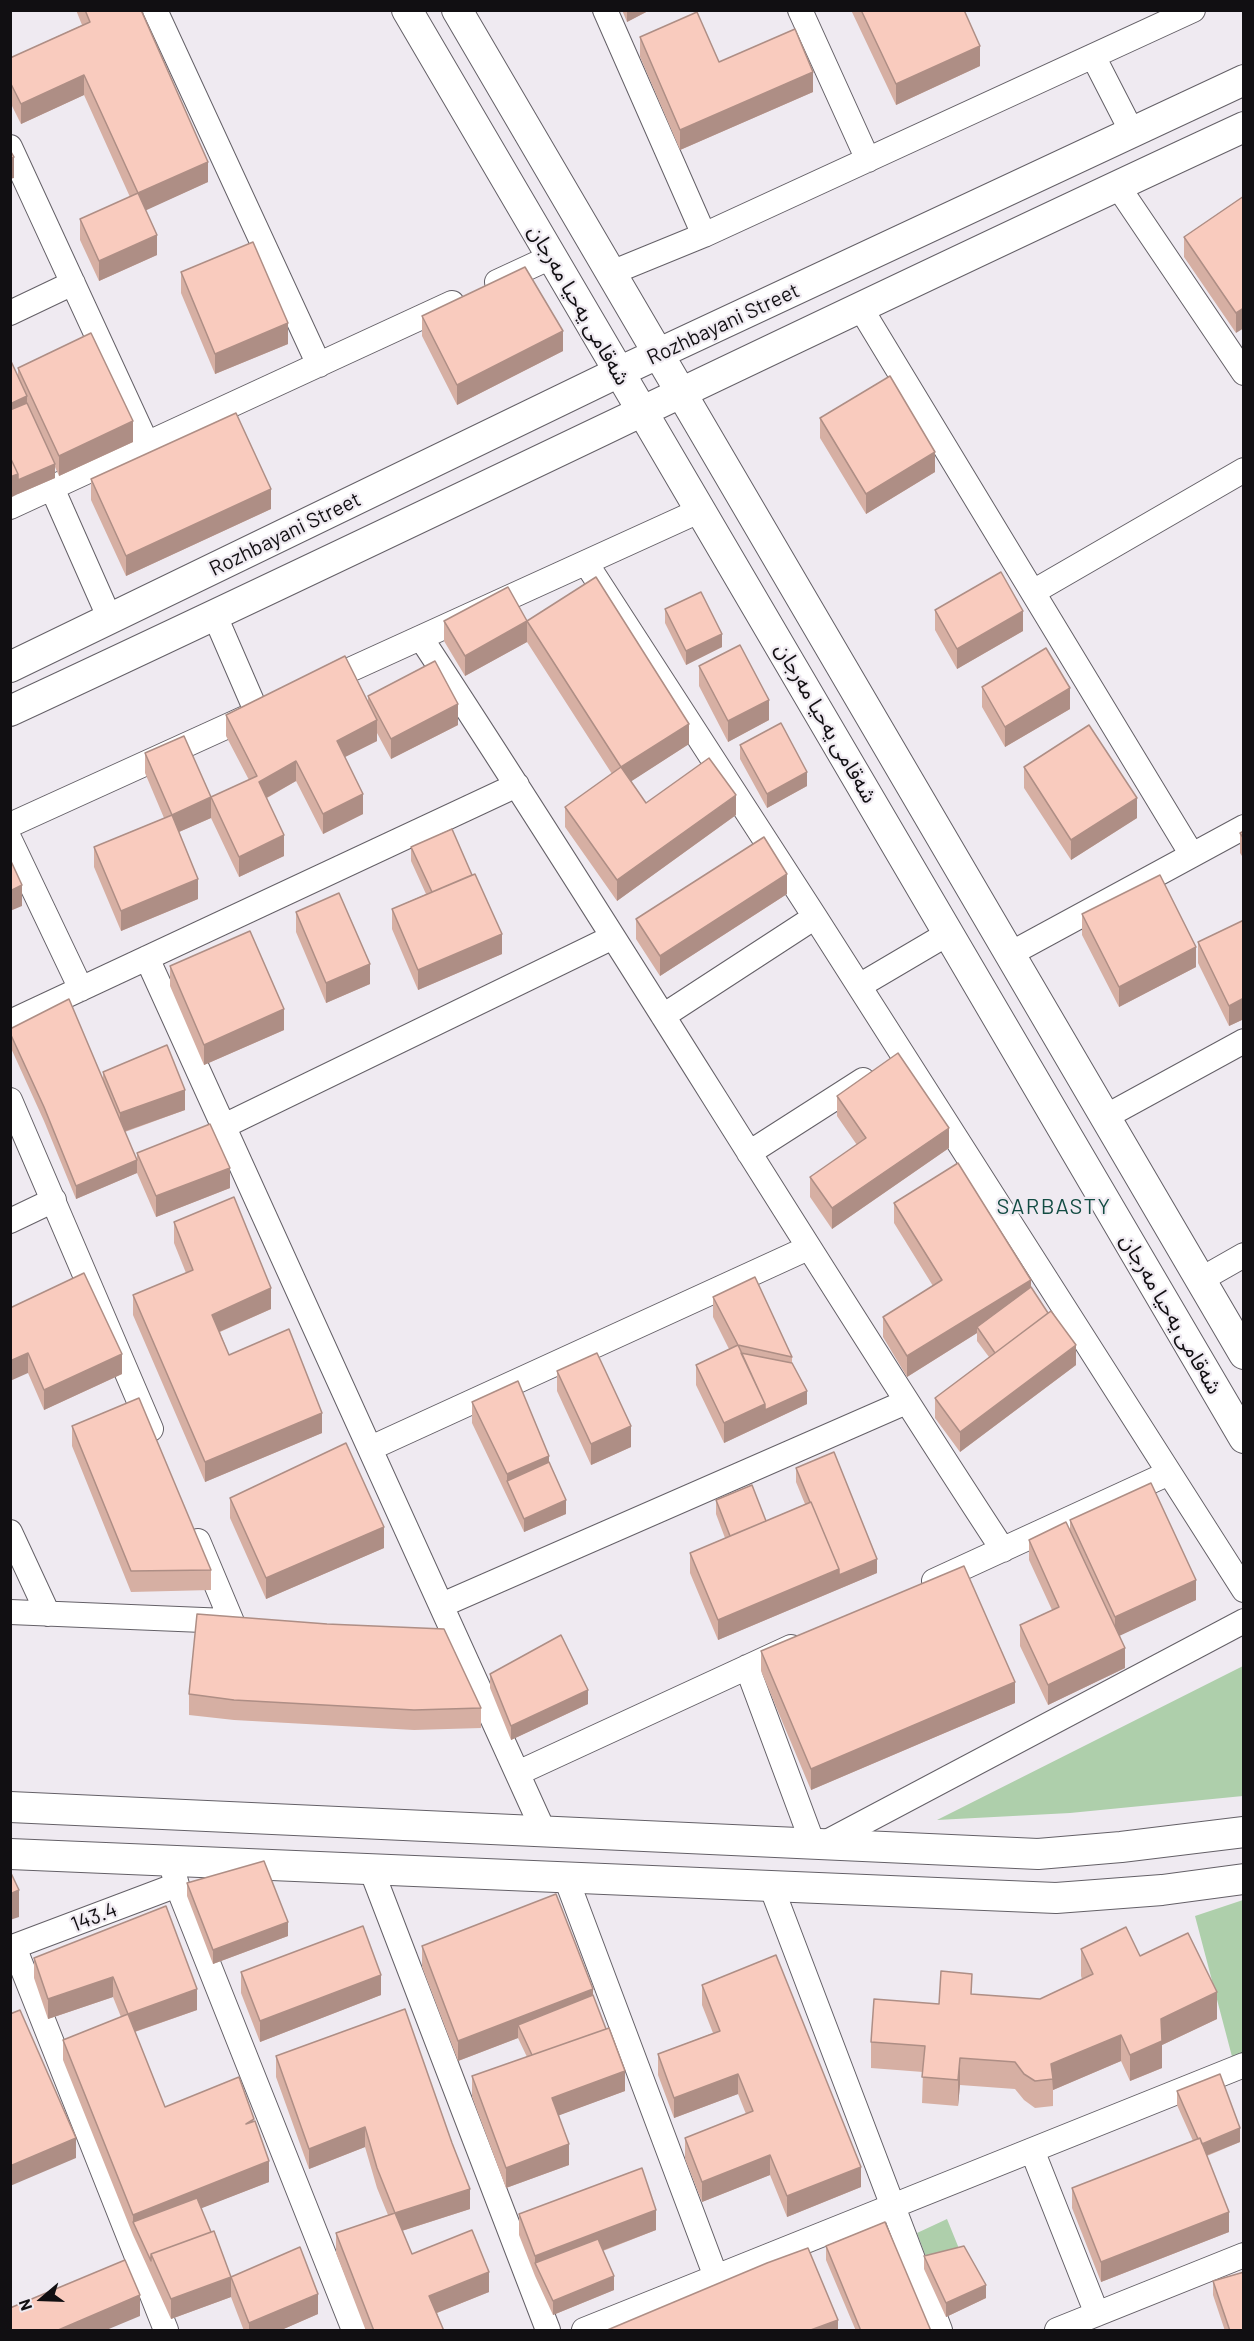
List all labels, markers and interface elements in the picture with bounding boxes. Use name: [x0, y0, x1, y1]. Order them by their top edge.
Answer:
street label: شەقامی یەحیا مەرجان: [523, 220, 635, 390]
street label: Rozhbayani Street: [643, 278, 803, 370]
street label: Rozhbayani Street: [205, 486, 365, 582]
street label: شەقامی یەحیا مەرجان: [770, 638, 882, 808]
district label: SARBASTY: [997, 1194, 1111, 1220]
street label: شەقامی یەحیا مەرجان: [1115, 1229, 1227, 1399]
street label: 143.4: [67, 1897, 121, 1937]
north arrow: [12, 2269, 72, 2329]
text: N: [14, 2297, 35, 2313]

